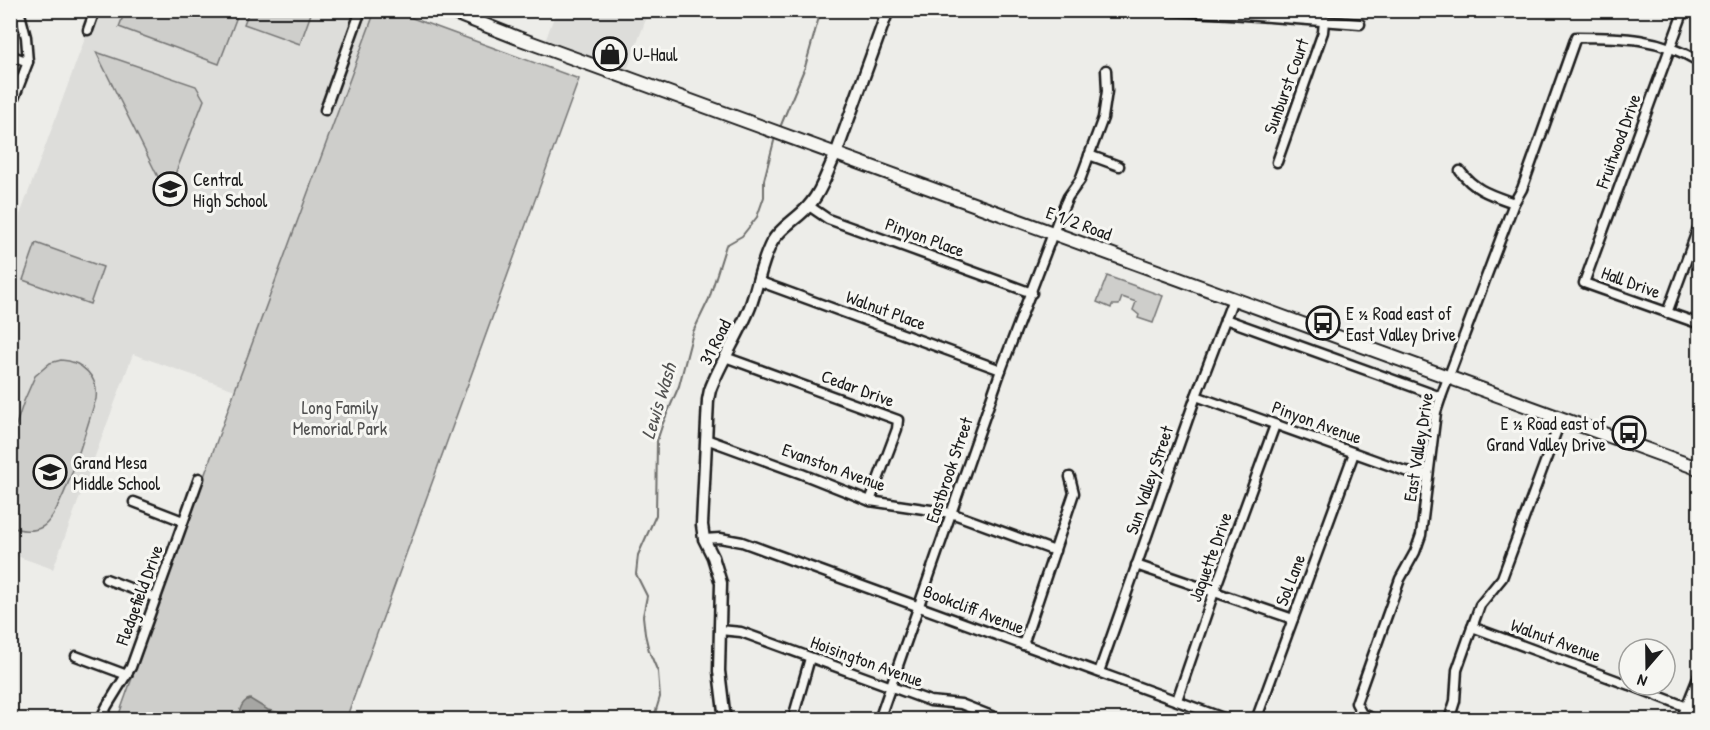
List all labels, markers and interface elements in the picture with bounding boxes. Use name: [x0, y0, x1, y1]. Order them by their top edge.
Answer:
street label: Sunburst Court: [1257, 34, 1315, 137]
shop icon: U-Haul: [592, 36, 628, 72]
place label: U-Haul: [633, 42, 678, 67]
street label: Fruitwood Drive: [1589, 90, 1647, 193]
place label: Central High School: [193, 167, 267, 213]
school or university icon: Central High School: [152, 171, 188, 207]
street label: E 1/2 Road: [1043, 200, 1115, 246]
street label: Pinyon Place: [882, 211, 968, 263]
street label: Hall Drive: [1598, 260, 1664, 304]
street label: Walnut Place: [843, 284, 929, 336]
place label: E ½ Road east of East Valley Drive: [1346, 301, 1456, 347]
bus stop icon: E ½ Road east of East Valley Drive: [1305, 305, 1341, 341]
street label: 31 Road: [693, 315, 737, 369]
water label: Lewis Wash: [634, 358, 683, 442]
street label: Cedar Drive: [818, 363, 898, 413]
street label: East Valley Drive: [1397, 391, 1439, 503]
street label: Pinyon Avenue: [1269, 394, 1365, 450]
park label: Long Family Memorial Park: [293, 395, 388, 441]
place label: E ½ Road east of Grand Valley Drive: [1486, 411, 1607, 457]
street label: Eastbrook Street: [919, 413, 979, 526]
bus stop icon: E ½ Road east of Grand Valley Drive: [1611, 415, 1647, 451]
street label: Sun Valley Street: [1119, 422, 1180, 538]
street label: Evanston Avenue: [779, 437, 889, 497]
place label: Grand Mesa Middle School: [73, 450, 160, 496]
school or university icon: Grand Mesa Middle School: [32, 454, 68, 490]
street label: Jaquette Drive: [1182, 509, 1238, 605]
street label: Fledgefield Drive: [109, 541, 169, 650]
street label: Sol Lane: [1269, 551, 1311, 609]
street label: Bookcliff Avenue: [920, 578, 1028, 640]
street label: Walnut Avenue: [1507, 612, 1605, 668]
street label: Hoisington Avenue: [807, 629, 927, 693]
north arrow: [1617, 637, 1677, 697]
text: N: [1634, 669, 1650, 693]

